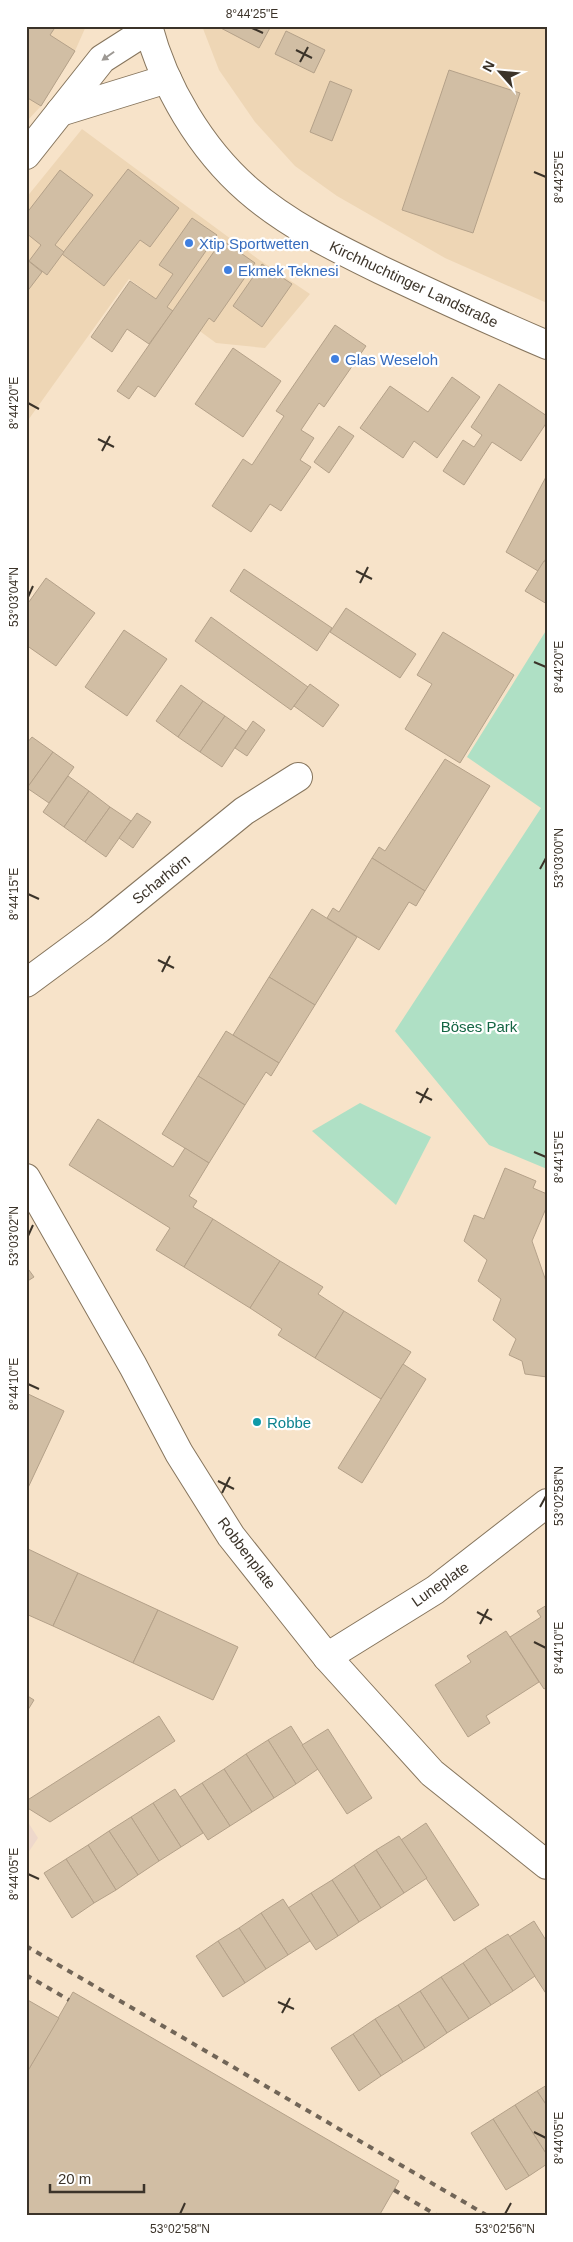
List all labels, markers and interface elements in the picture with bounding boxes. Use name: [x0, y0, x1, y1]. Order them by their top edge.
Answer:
text: 8°44'25"E: [226, 7, 278, 21]
north arrow: [476, 48, 526, 98]
one-way arrow: [102, 50, 115, 61]
text: N: [479, 58, 498, 74]
text: 8°44'25"E: [552, 151, 566, 203]
place label: Xtip Sportwetten: [199, 235, 309, 252]
marker: Xtip Sportwetten: [183, 237, 195, 249]
street label: Kirchhuchtinger Landstraße: [327, 237, 501, 331]
place label: Ekmek Teknesi: [238, 262, 339, 279]
marker: Ekmek Teknesi: [222, 264, 234, 276]
place label: Glas Weseloh: [345, 351, 438, 368]
marker: Glas Weseloh: [329, 353, 341, 365]
text: 8°44'20"E: [7, 377, 21, 429]
text: 53°03'04"N: [7, 567, 21, 627]
text: 8°44'20"E: [552, 641, 566, 693]
text: 53°03'00"N: [552, 828, 566, 888]
street label: Scharhörn: [129, 851, 193, 907]
text: 8°44'15"E: [7, 868, 21, 920]
park label: Böses Park: [441, 1018, 518, 1035]
text: 8°44'15"E: [552, 1131, 566, 1183]
text: 53°03'02"N: [7, 1206, 21, 1266]
text: 8°44'10"E: [7, 1358, 21, 1410]
place label: Robbe: [267, 1414, 311, 1431]
marker: Robbe: [251, 1416, 263, 1428]
text: 53°02'58"N: [552, 1466, 566, 1526]
street label: Robbenplate: [215, 1514, 279, 1592]
street label: Luneplate: [408, 1558, 472, 1610]
text: 8°44'10"E: [552, 1622, 566, 1674]
text: 8°44'05"E: [7, 1848, 21, 1900]
text: 8°44'05"E: [552, 2112, 566, 2164]
scale bar: [50, 2162, 144, 2194]
text: 20 m: [58, 2170, 91, 2187]
text: 53°02'58"N: [150, 2222, 210, 2236]
text: 53°02'56"N: [475, 2222, 535, 2236]

